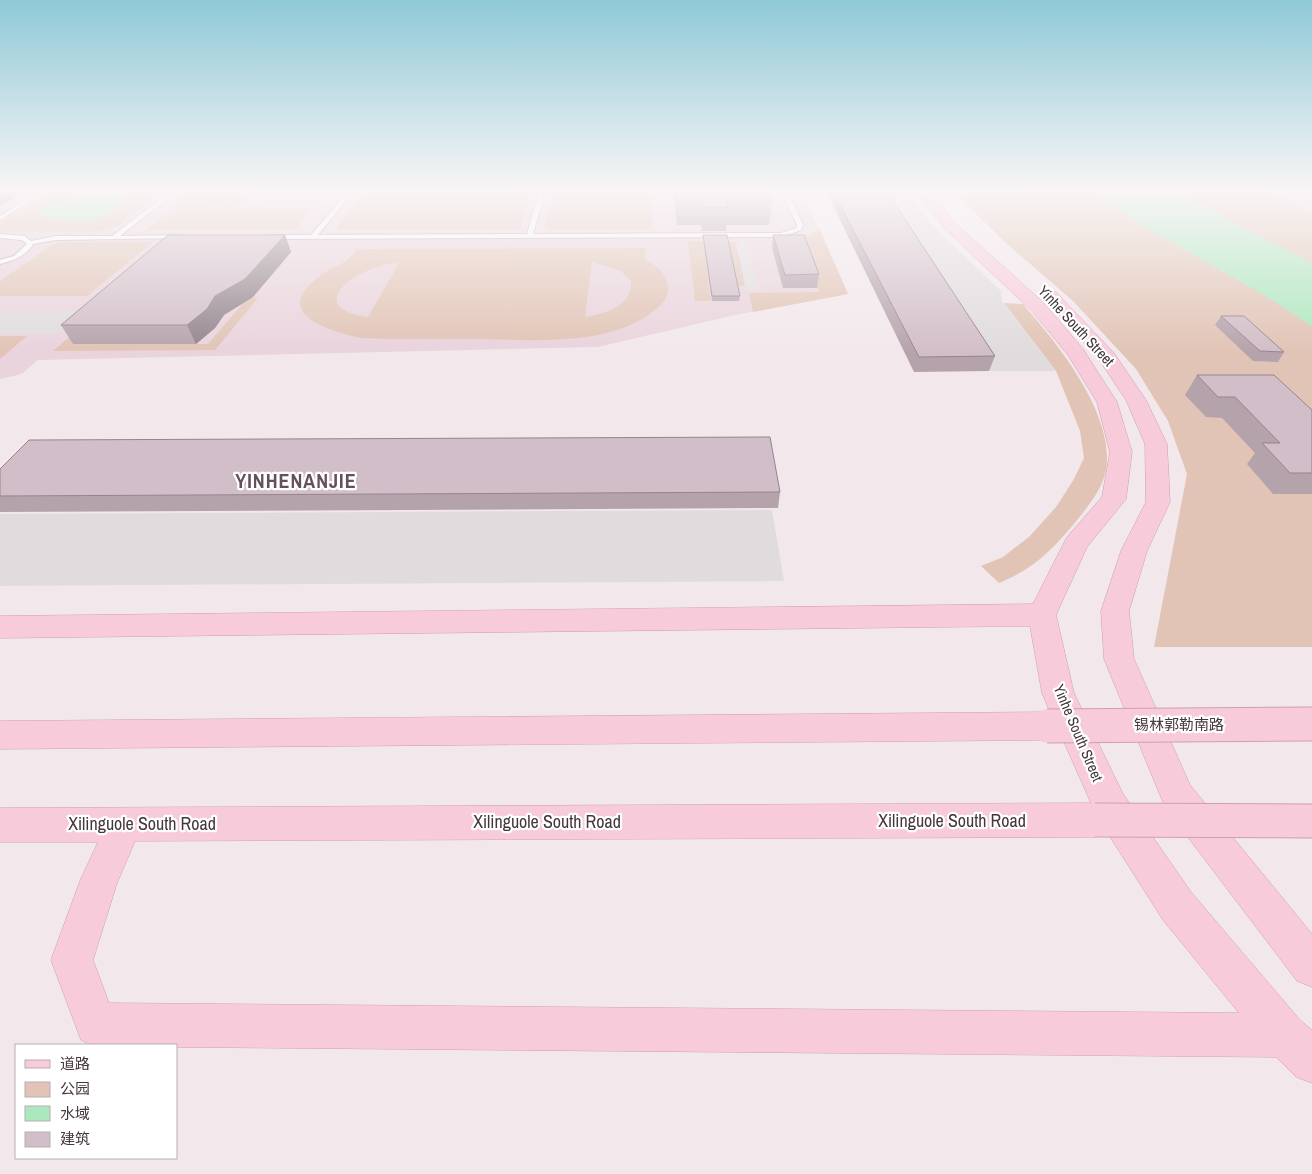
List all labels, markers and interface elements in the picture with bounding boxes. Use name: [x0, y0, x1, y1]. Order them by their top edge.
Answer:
street label: Yinhe South Street: [1033, 281, 1120, 371]
district label: YINHENANJIE: [235, 467, 357, 494]
street label: Yinhe South Street: [1049, 681, 1109, 785]
street label: 锡林郭勒南路: [1134, 714, 1224, 735]
street label: Xilinguole South Road: [878, 808, 1026, 833]
street label: Xilinguole South Road: [473, 809, 621, 834]
street label: Xilinguole South Road: [68, 811, 216, 836]
legend: [15, 1044, 178, 1159]
text: 道路: [60, 1053, 90, 1074]
text: 公园: [60, 1078, 90, 1099]
text: 水域: [60, 1103, 90, 1124]
text: 建筑: [60, 1128, 90, 1149]

